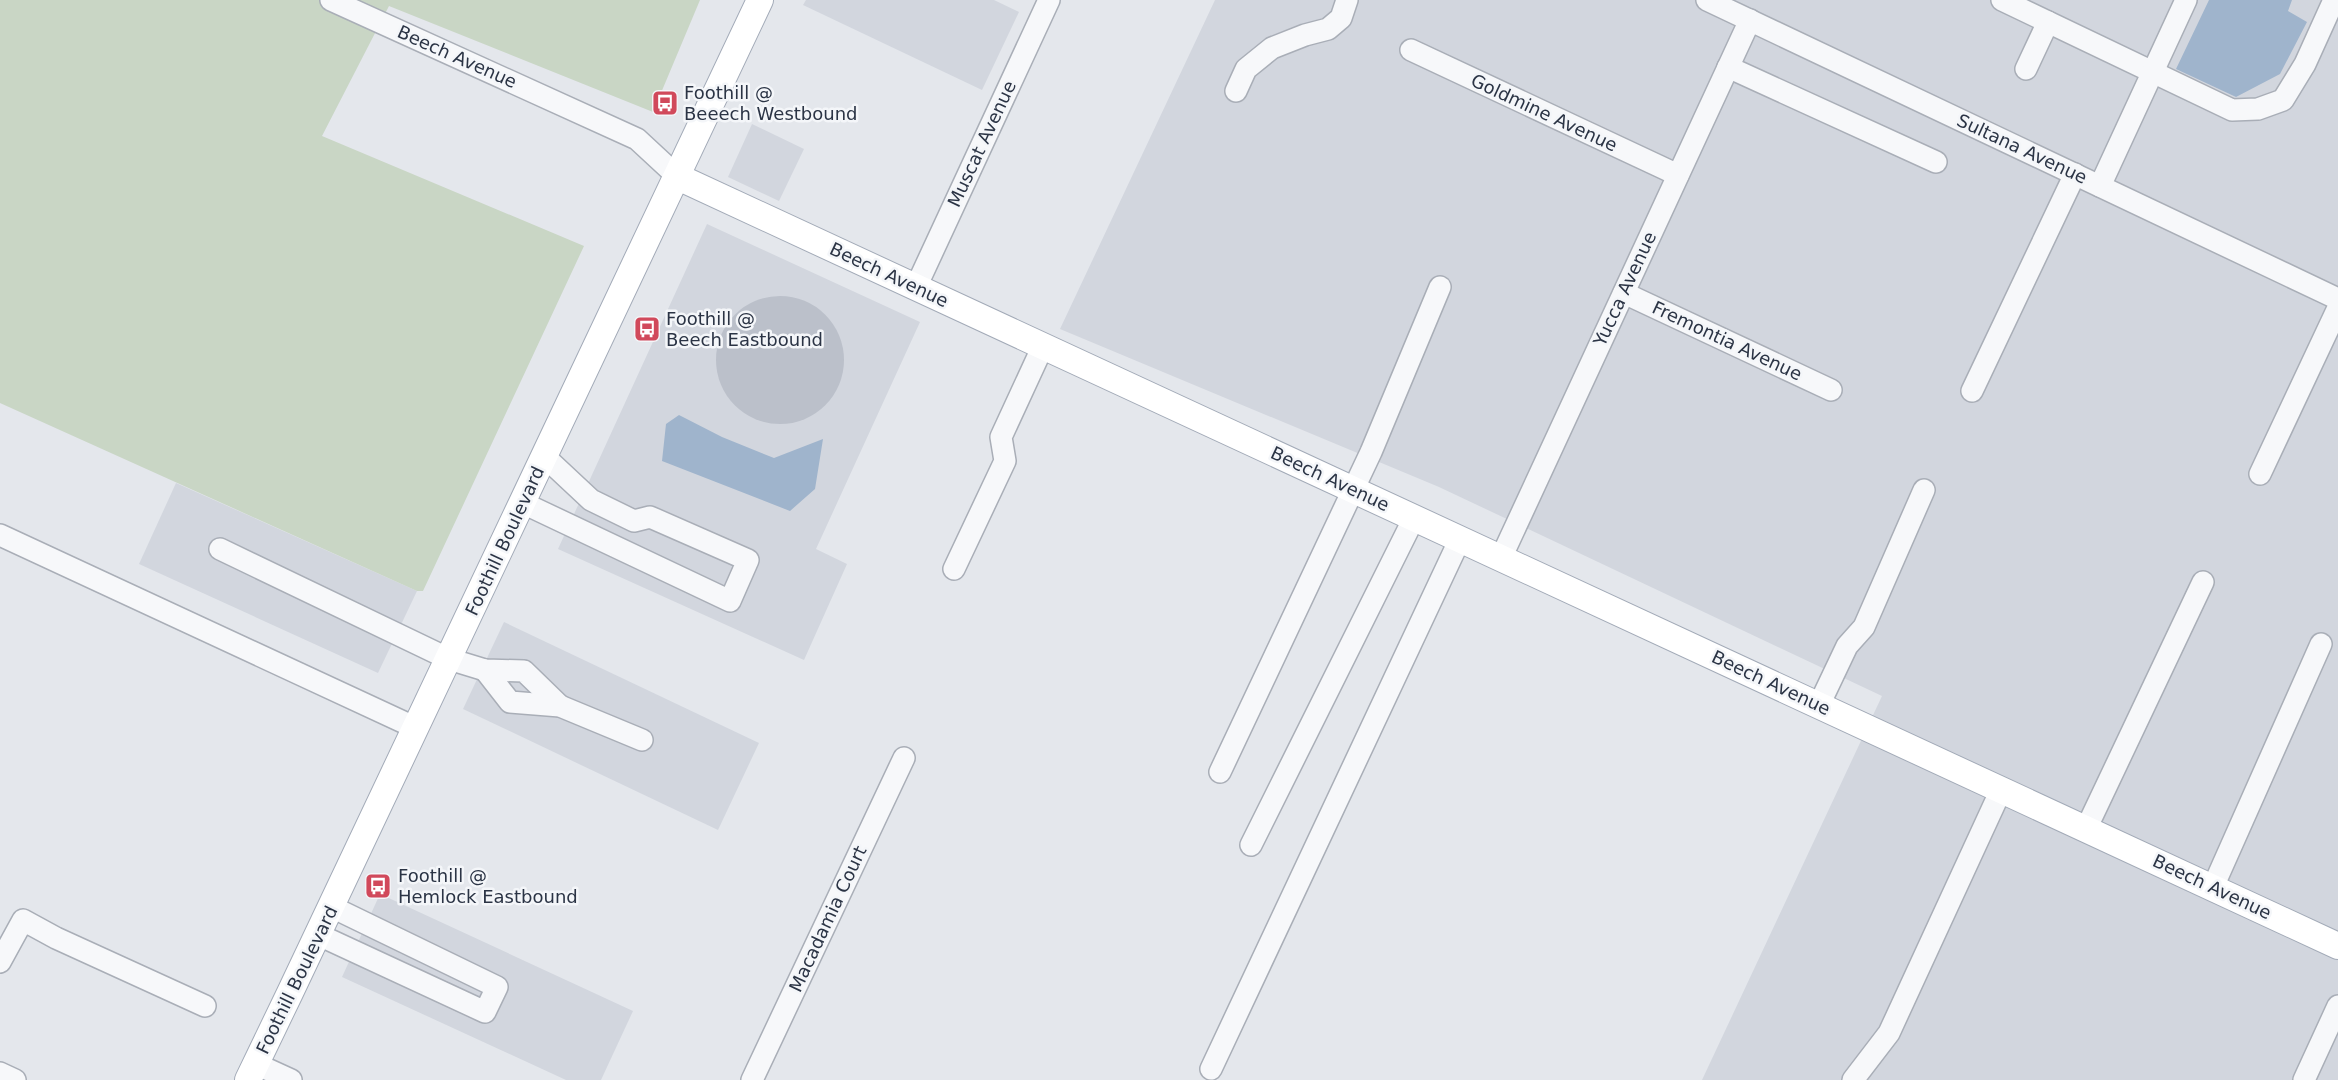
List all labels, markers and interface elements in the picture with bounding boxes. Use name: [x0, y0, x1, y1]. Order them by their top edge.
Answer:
street label: Beech Avenue: [394, 21, 520, 92]
street label: Goldmine Avenue: [1468, 69, 1621, 156]
street label: Muscat Avenue: [943, 77, 1020, 210]
place label: Foothill @ Beeech Westbound: [684, 82, 858, 124]
bus stop icon: Foothill @ Beeech Westbound: [650, 88, 680, 118]
street label: Sultana Avenue: [1954, 109, 2091, 188]
street label: Yucca Avenue: [1588, 228, 1660, 350]
street label: Beech Avenue: [827, 238, 952, 311]
street label: Fremontia Avenue: [1649, 297, 1805, 384]
place label: Foothill @ Beech Eastbound: [666, 308, 823, 350]
bus stop icon: Foothill @ Beech Eastbound: [632, 314, 662, 344]
street label: Beech Avenue: [1268, 442, 1393, 515]
street label: Foothill Boulevard: [461, 463, 548, 619]
street label: Beech Avenue: [1709, 646, 1834, 719]
street label: Macadamia Court: [784, 842, 871, 995]
street label: Beech Avenue: [2150, 850, 2275, 923]
place label: Foothill @ Hemlock Eastbound: [398, 865, 578, 907]
bus stop icon: Foothill @ Hemlock Eastbound: [363, 871, 393, 901]
street label: Foothill Boulevard: [252, 902, 341, 1057]

